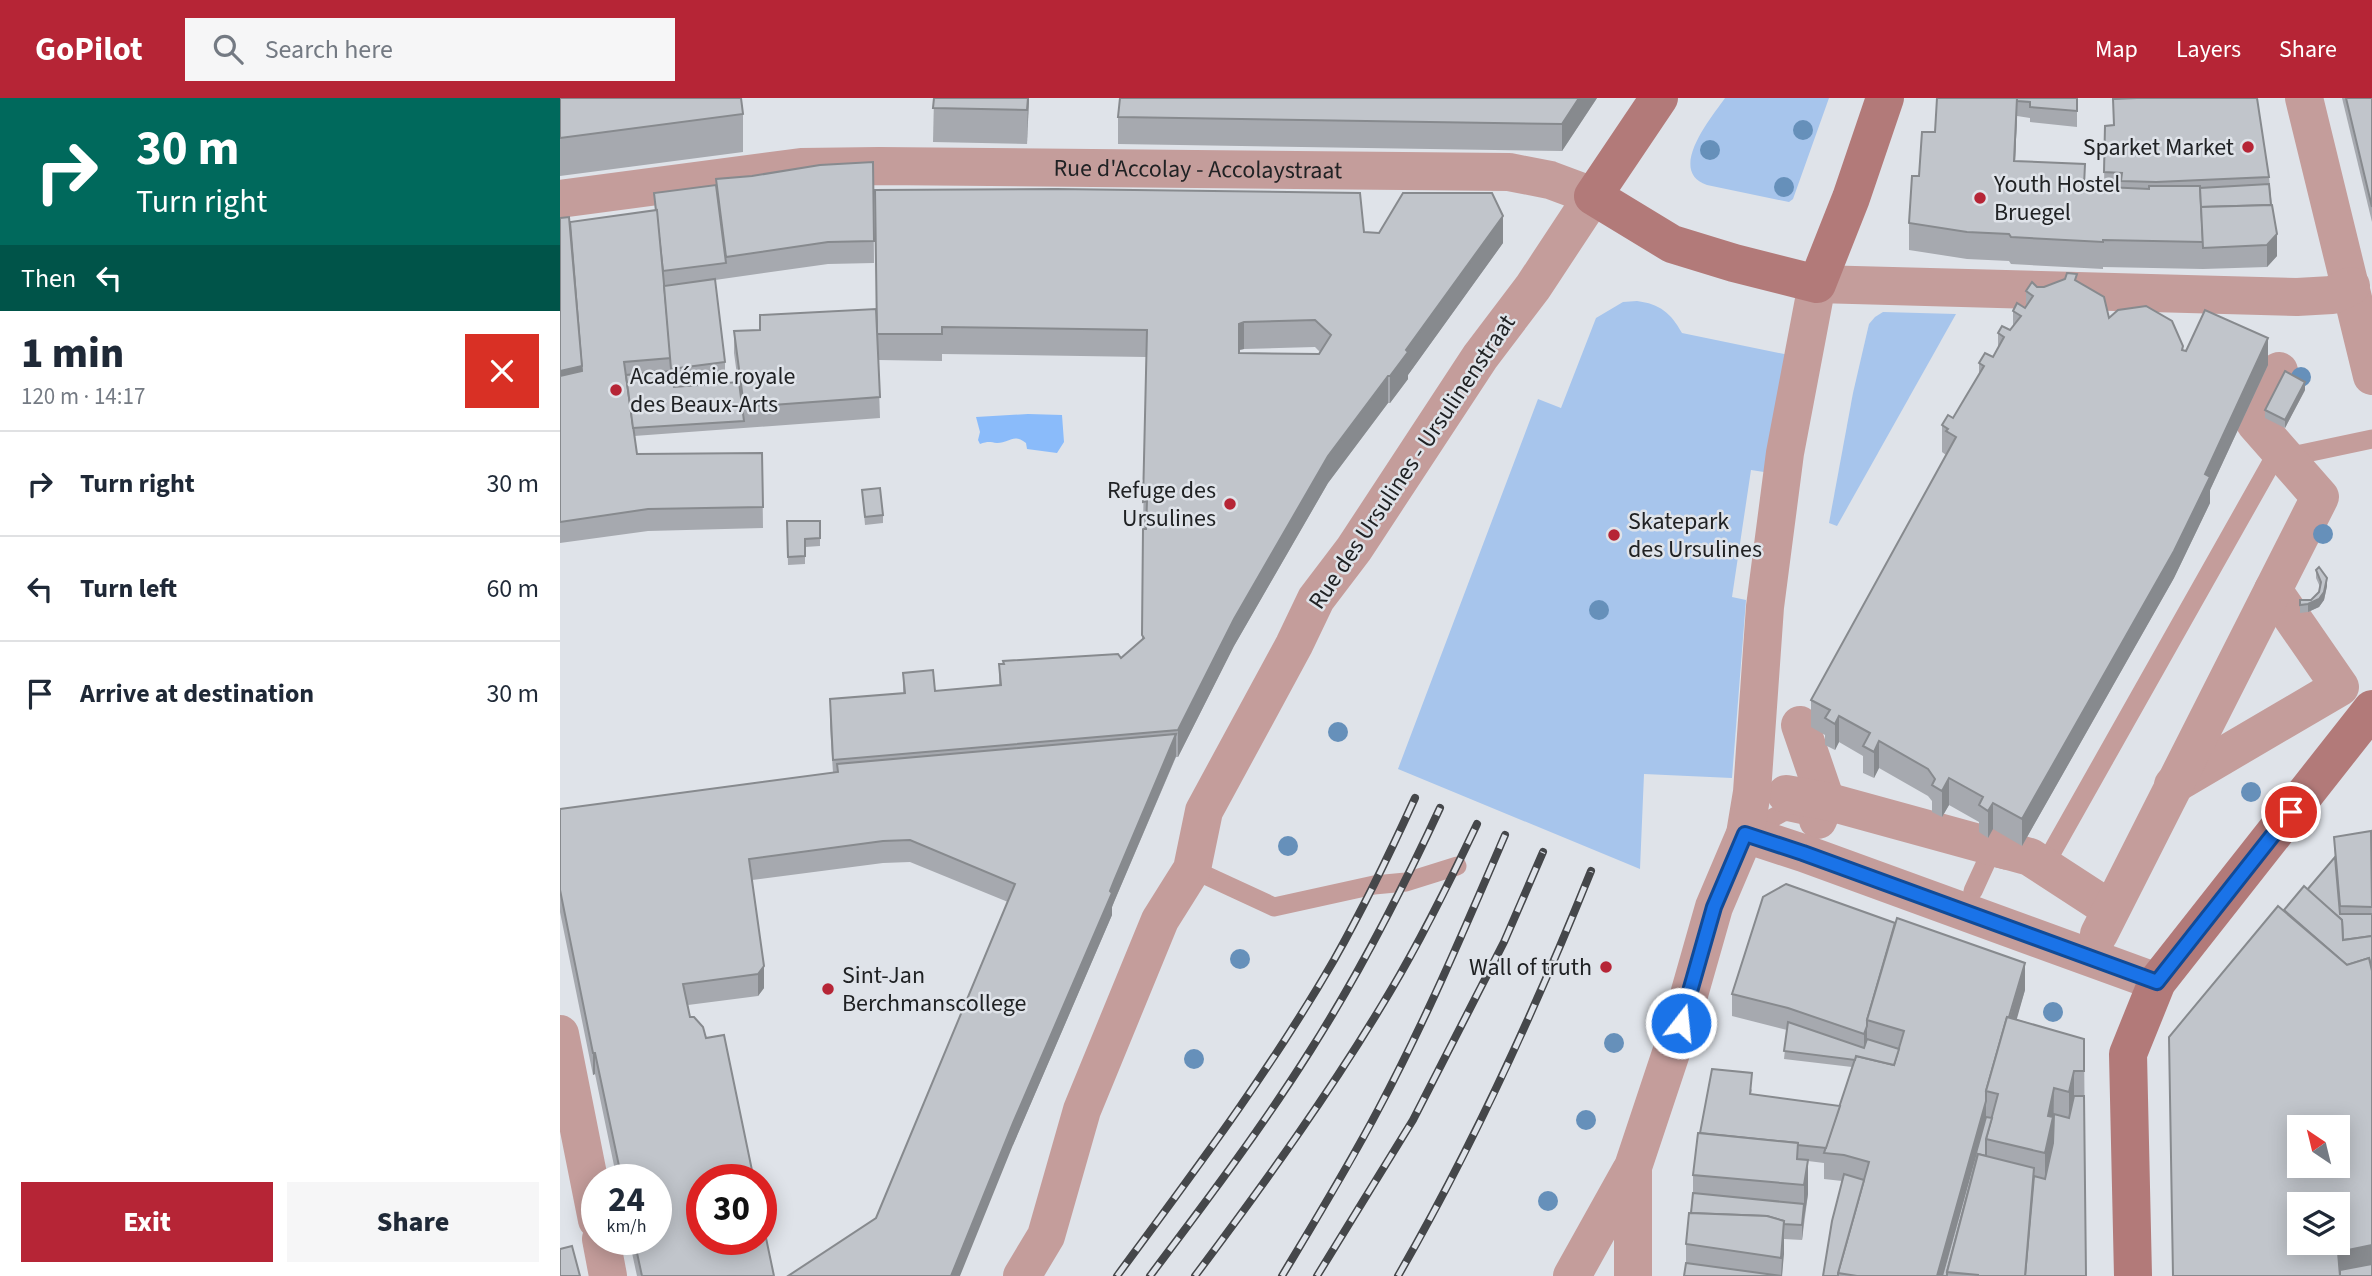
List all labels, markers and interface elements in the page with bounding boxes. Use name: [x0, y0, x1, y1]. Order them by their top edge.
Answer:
search box: [185, 18, 675, 81]
text: GoPilot: [35, 26, 143, 73]
icon: search: [209, 30, 247, 68]
text: Search here: [265, 31, 393, 68]
text: Map: [2095, 32, 2138, 67]
text: Layers: [2176, 32, 2241, 67]
text: Share: [2279, 32, 2337, 67]
text: 30 m: [136, 114, 240, 184]
icon: right: [21, 126, 112, 217]
place label: Sparket Market: [2083, 130, 2234, 165]
marker: Sparket Market: [2240, 139, 2256, 155]
street label: Rue d'Accolay - Accolaystraat: [1053, 150, 1342, 188]
place label: Youth Hostel Bruegel: [1993, 167, 2120, 230]
text: Turn right: [136, 179, 267, 225]
marker: Youth Hostel Bruegel: [1972, 190, 1988, 206]
icon: left: [90, 259, 128, 297]
text: Then: [21, 260, 76, 297]
street label: Rue des Ursulines - Ursulinenstraat: [1300, 308, 1524, 616]
text: 1 min: [21, 324, 124, 384]
button: close: [465, 334, 539, 408]
place label: Académie royale des Beaux-Arts: [630, 359, 795, 422]
text: 120 m · 14:17: [21, 380, 145, 413]
marker: Académie royale des Beaux-Arts: [608, 382, 624, 398]
icon: right: [21, 465, 59, 503]
text: Turn right: [80, 465, 195, 502]
text: 30 m: [486, 465, 539, 502]
place label: Refuge des Ursulines: [1107, 473, 1216, 536]
marker: Refuge des Ursulines: [1222, 496, 1238, 512]
place label: Skatepark des Ursulines: [1628, 504, 1762, 567]
marker: Skatepark des Ursulines: [1606, 527, 1622, 543]
icon: left: [21, 570, 59, 608]
text: Turn left: [80, 570, 177, 607]
text: 60 m: [486, 570, 539, 607]
icon: arrive: [21, 675, 59, 713]
text: Arrive at destination: [80, 675, 314, 712]
text: 30 m: [486, 675, 539, 712]
pin: [2261, 782, 2321, 842]
icon: arrive: [2272, 793, 2310, 831]
place label: Wall of truth: [1469, 950, 1592, 985]
place label: Sint-Jan Berchmanscollege: [842, 958, 1026, 1021]
marker: Wall of truth: [1598, 959, 1614, 975]
marker: Sint-Jan Berchmanscollege: [820, 981, 836, 997]
position arrow: [1644, 986, 1718, 1060]
north arrow: [2287, 1115, 2350, 1178]
map controls: [2287, 1115, 2350, 1255]
speed limit sign: 30: [686, 1164, 777, 1255]
text: 24: [608, 1175, 645, 1225]
button: Exit: [21, 1182, 273, 1262]
button: Share: [287, 1182, 539, 1262]
button: layers: [2287, 1192, 2350, 1255]
text: km/h: [607, 1214, 646, 1239]

